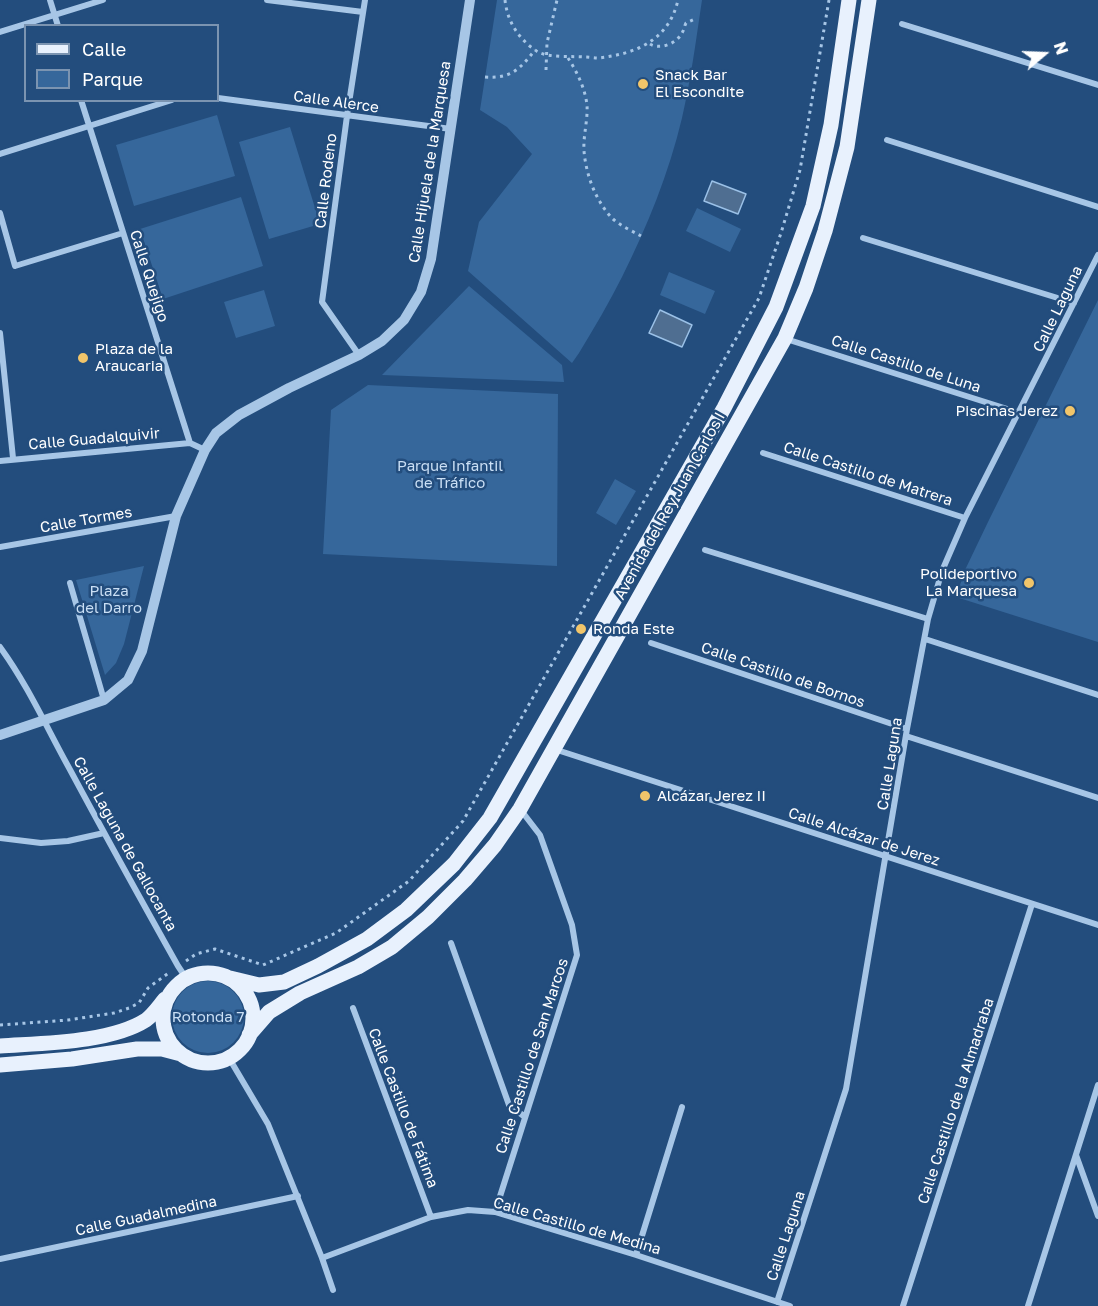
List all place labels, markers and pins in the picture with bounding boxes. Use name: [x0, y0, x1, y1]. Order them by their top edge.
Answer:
place label: Snack Bar El Escondite: [655, 66, 744, 101]
marker: Snack Bar El Escondite: [636, 77, 650, 91]
place label: Plaza de la Araucaria: [95, 340, 173, 375]
marker: Plaza de la Araucaria: [76, 351, 90, 365]
place label: Piscinas Jerez: [956, 402, 1058, 420]
marker: Piscinas Jerez: [1063, 404, 1077, 418]
place label: Polideportivo La Marquesa: [920, 565, 1017, 600]
marker: Polideportivo La Marquesa: [1022, 576, 1036, 590]
place label: Ronda Este: [593, 620, 675, 638]
marker: Ronda Este: [574, 622, 588, 636]
place label: Alcázar Jerez II: [657, 787, 766, 805]
marker: Alcázar Jerez II: [638, 789, 652, 803]

